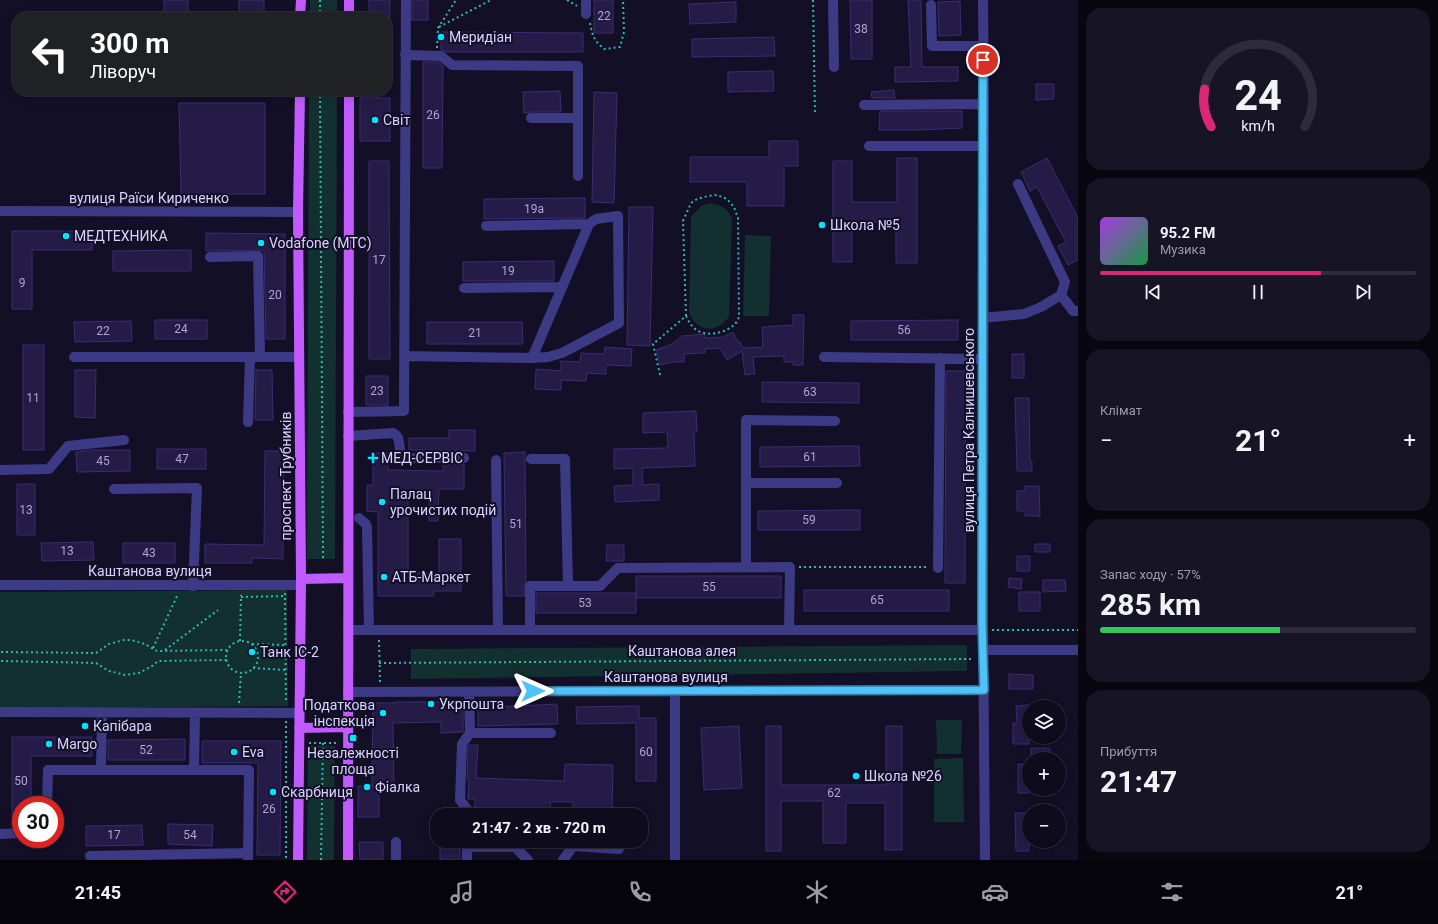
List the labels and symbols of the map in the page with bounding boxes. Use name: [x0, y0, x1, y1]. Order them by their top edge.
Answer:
house number: 22: [597, 9, 611, 23]
house number: 38: [854, 22, 868, 36]
place label: Меридіан: [449, 29, 512, 45]
marker: Меридіан: [436, 32, 446, 42]
pin: [966, 43, 1000, 77]
house number: 26: [426, 108, 440, 122]
place label: Світ: [383, 112, 411, 128]
marker: Світ: [370, 115, 380, 125]
street label: вулиця Раїси Кириченко: [69, 190, 229, 206]
house number: 19а: [524, 202, 544, 216]
place label: Школа №5: [830, 217, 900, 233]
marker: Школа №5: [817, 220, 827, 230]
place label: МЕДТЕХНИКА: [74, 228, 168, 244]
marker: МЕДТЕХНИКА: [61, 231, 71, 241]
place label: Vodafone (МТС): [269, 235, 372, 252]
marker: Vodafone (МТС): [256, 238, 266, 248]
house number: 17: [372, 253, 386, 267]
house number: 19: [501, 264, 515, 278]
house number: 9: [19, 276, 25, 290]
house number: 20: [268, 288, 282, 302]
house number: 24: [174, 322, 188, 336]
house number: 56: [897, 323, 911, 337]
house number: 22: [96, 324, 110, 338]
house number: 21: [468, 326, 482, 340]
street label: вулиця Петра Калнишевського: [961, 328, 977, 532]
house number: 23: [370, 384, 384, 398]
house number: 63: [803, 385, 817, 399]
house number: 11: [26, 391, 40, 405]
street label: проспект Трубників: [278, 411, 294, 541]
place label: МЕД-СЕРВІС: [381, 450, 463, 466]
house number: 61: [803, 450, 817, 464]
house number: 47: [175, 452, 189, 466]
marker: МЕД-СЕРВІС: [368, 453, 378, 463]
house number: 45: [96, 454, 110, 468]
place label: Палац урочистих подій: [390, 486, 496, 518]
marker: Палац урочистих подій: [377, 497, 387, 507]
house number: 13: [19, 503, 33, 517]
house number: 59: [802, 513, 816, 527]
house number: 51: [509, 517, 523, 531]
house number: 13: [60, 544, 74, 558]
house number: 43: [142, 546, 156, 560]
street label: Каштанова вулиця: [88, 563, 212, 579]
place label: АТБ-Маркет: [392, 569, 471, 585]
marker: АТБ-Маркет: [379, 572, 389, 582]
house number: 55: [702, 580, 716, 594]
house number: 65: [870, 593, 884, 607]
house number: 53: [578, 596, 592, 610]
street label: Каштанова алея: [628, 643, 736, 659]
place label: Танк ІС-2: [260, 644, 319, 660]
marker: Танк ІС-2: [247, 647, 257, 657]
street label: Каштанова вулиця: [604, 669, 728, 685]
position arrow: [512, 670, 554, 712]
place label: Укрпошта: [439, 696, 504, 712]
place label: Податкова інспекція: [304, 697, 375, 729]
marker: Укрпошта: [426, 699, 436, 709]
marker: Податкова інспекція: [378, 708, 388, 718]
place label: Капібара: [93, 718, 152, 734]
marker: Капібара: [80, 721, 90, 731]
marker: Незалежності площа: [348, 733, 358, 743]
place label: Margo: [57, 736, 97, 752]
marker: Margo: [44, 739, 54, 749]
house number: 52: [139, 743, 153, 757]
place label: Eva: [242, 744, 264, 760]
place label: Незалежності площа: [307, 745, 399, 777]
house number: 60: [639, 745, 653, 759]
marker: Eva: [229, 747, 239, 757]
place label: Школа №26: [864, 768, 942, 784]
marker: Школа №26: [851, 771, 861, 781]
house number: 50: [14, 774, 28, 788]
place label: Фіалка: [375, 779, 420, 795]
marker: Фіалка: [362, 782, 372, 792]
place label: Скарбниця: [281, 784, 353, 800]
house number: 62: [827, 786, 841, 800]
marker: Скарбниця: [268, 787, 278, 797]
speed limit sign: 30: [12, 796, 64, 848]
house number: 26: [262, 802, 276, 816]
house number: 17: [107, 828, 121, 842]
house number: 54: [183, 828, 197, 842]

